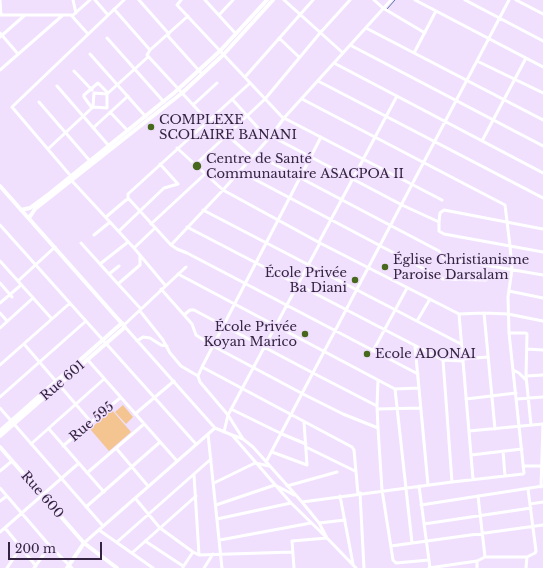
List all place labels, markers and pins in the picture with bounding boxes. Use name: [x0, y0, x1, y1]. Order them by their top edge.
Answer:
place label: COMPLEXE SCOLAIRE BANANI: [159, 112, 297, 143]
marker: COMPLEXE SCOLAIRE BANANI: [146, 122, 156, 132]
place label: Centre de Santé Communautaire ASACPOA II: [206, 151, 404, 182]
marker: Centre de Santé Communautaire ASACPOA II: [191, 160, 203, 172]
place label: Église Christianisme Paroise Darsalam: [393, 252, 529, 283]
marker: Église Christianisme Paroise Darsalam: [380, 262, 390, 272]
place label: École Privée Ba Diani: [265, 265, 347, 296]
marker: École Privée Ba Diani: [350, 275, 360, 285]
place label: École Privée Koyan Marico: [203, 319, 297, 350]
marker: École Privée Koyan Marico: [300, 329, 310, 339]
place label: Ecole ADONAI: [375, 346, 476, 362]
marker: Ecole ADONAI: [362, 349, 372, 359]

